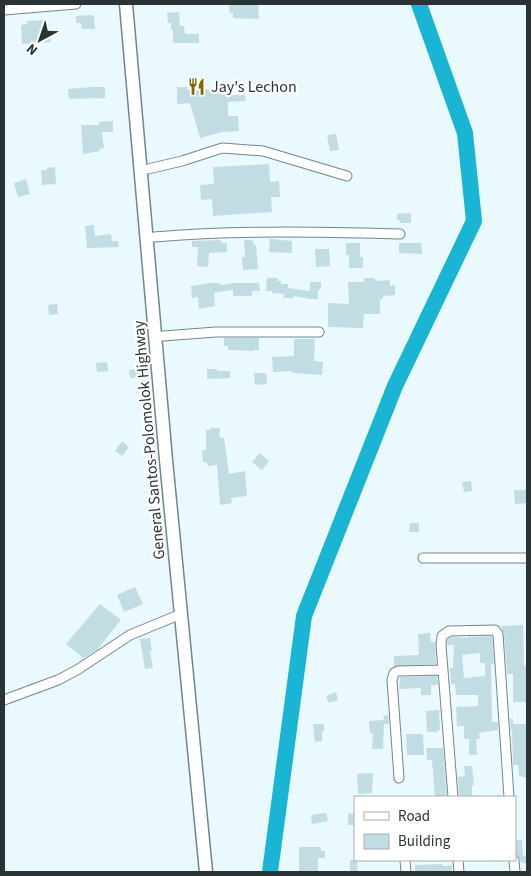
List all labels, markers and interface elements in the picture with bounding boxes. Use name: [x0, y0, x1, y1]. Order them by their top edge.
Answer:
north arrow: [15, 15, 65, 65]
text: N: [22, 39, 42, 60]
place label: Jay's Lechon: [211, 76, 297, 98]
restaurant icon: Jay's Lechon: [187, 77, 207, 97]
street label: General Santos-Polomolok Highway: [128, 319, 170, 560]
legend: [354, 796, 516, 861]
text: Road: [398, 806, 430, 827]
text: Building: [398, 831, 451, 852]

